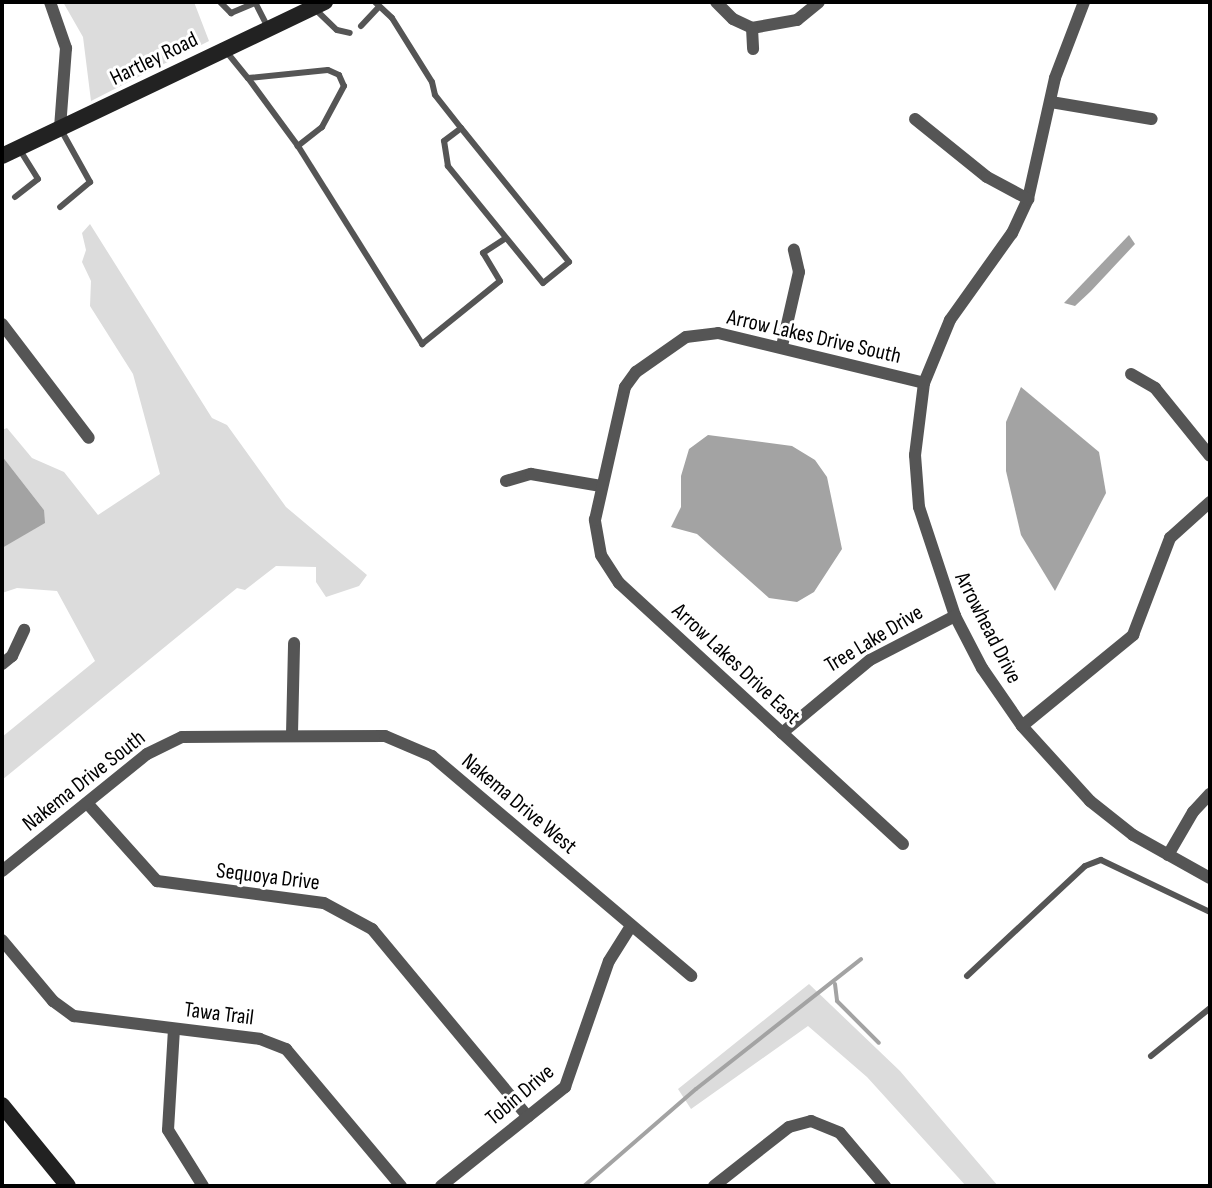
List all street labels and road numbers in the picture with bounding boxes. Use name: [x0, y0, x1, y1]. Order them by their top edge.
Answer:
street label: Hartley Road: [106, 26, 202, 92]
street label: Arrow Lakes Drive South: [724, 304, 904, 370]
street label: Arrowhead Drive: [949, 568, 1027, 688]
street label: Arrow Lakes Drive East: [666, 598, 806, 730]
street label: Tree Lake Drive: [820, 599, 928, 679]
street label: Nakema Drive South: [17, 725, 151, 837]
street label: Nakema Drive West: [456, 748, 582, 860]
street label: Sequoya Drive: [215, 858, 321, 896]
street label: Tawa Trail: [183, 997, 255, 1031]
street label: Tobin Drive: [480, 1059, 560, 1131]

